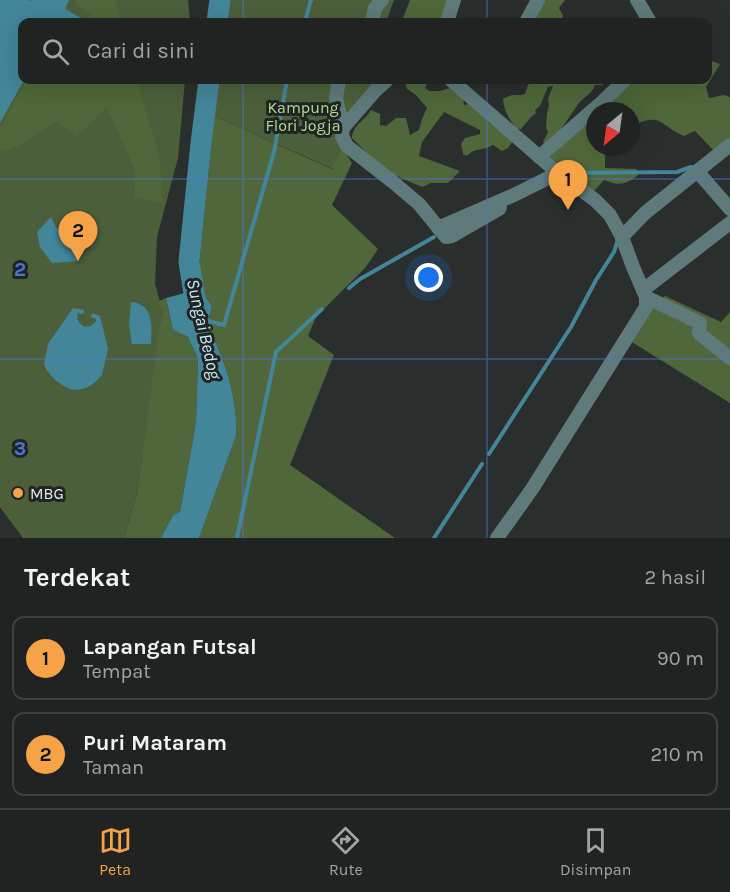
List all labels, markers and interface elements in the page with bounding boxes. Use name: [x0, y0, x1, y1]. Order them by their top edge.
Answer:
search box: [18, 18, 712, 84]
icon: search: [39, 35, 72, 68]
text: Cari di sini: [87, 38, 195, 64]
park label: Kampung Flori Jogja: [265, 98, 341, 135]
north arrow: [586, 102, 640, 156]
pin: 1: [548, 160, 588, 210]
pin: 2: [58, 212, 98, 261]
text: 2: [14, 258, 26, 281]
your location: [414, 263, 443, 292]
water label: Sungai Bedog: [182, 277, 226, 382]
text: 3: [14, 437, 26, 460]
place label: MBG: [30, 484, 64, 503]
marker: MBG: [11, 486, 25, 500]
text: Terdekat: [24, 562, 130, 593]
text: 2 hasil: [645, 566, 706, 589]
text: Lapangan Futsal: [83, 634, 257, 660]
text: 1: [42, 647, 49, 670]
text: 90 m: [657, 647, 704, 670]
text: Tempat: [83, 660, 151, 683]
text: Puri Mataram: [83, 730, 227, 756]
text: 2: [39, 743, 52, 766]
text: 210 m: [650, 743, 704, 766]
text: Taman: [83, 756, 144, 779]
tab: Peta: [99, 824, 132, 879]
tab: Rute: [329, 824, 363, 879]
tab: Disimpan: [560, 824, 631, 879]

